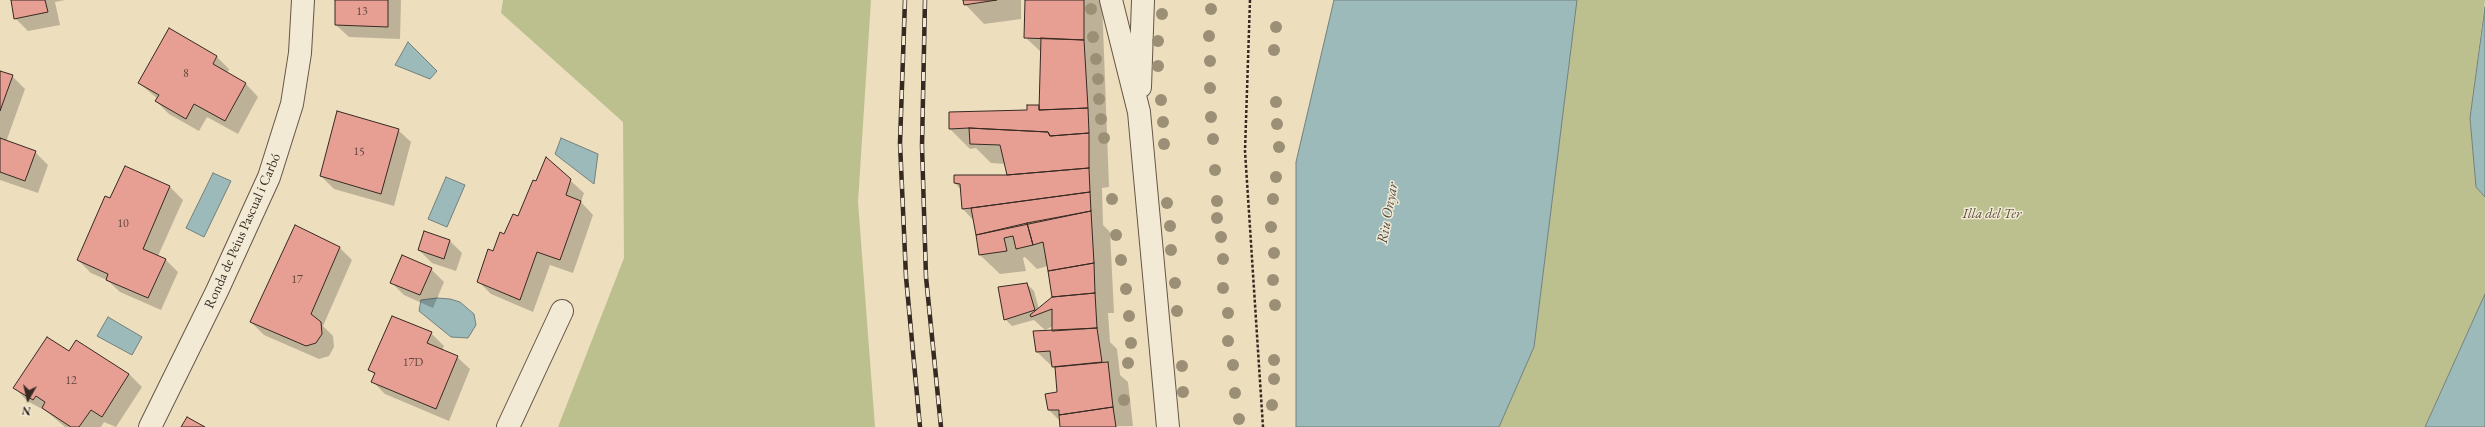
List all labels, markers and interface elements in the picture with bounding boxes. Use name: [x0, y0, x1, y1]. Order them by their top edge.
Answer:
house number: 13: [356, 5, 368, 19]
house number: 8: [183, 67, 189, 81]
house number: 15: [353, 145, 365, 159]
street label: Ronda de Peius Pascual i Carbó: [201, 151, 285, 311]
water label: Riu Onyar: [1374, 181, 1402, 245]
park label: Illa del Ter: [1963, 206, 2021, 222]
house number: 10: [117, 217, 129, 231]
house number: 17: [291, 273, 303, 287]
house number: 17D: [403, 356, 423, 370]
house number: 12: [65, 374, 77, 388]
north arrow: [8, 379, 48, 419]
text: N: [21, 403, 32, 418]

